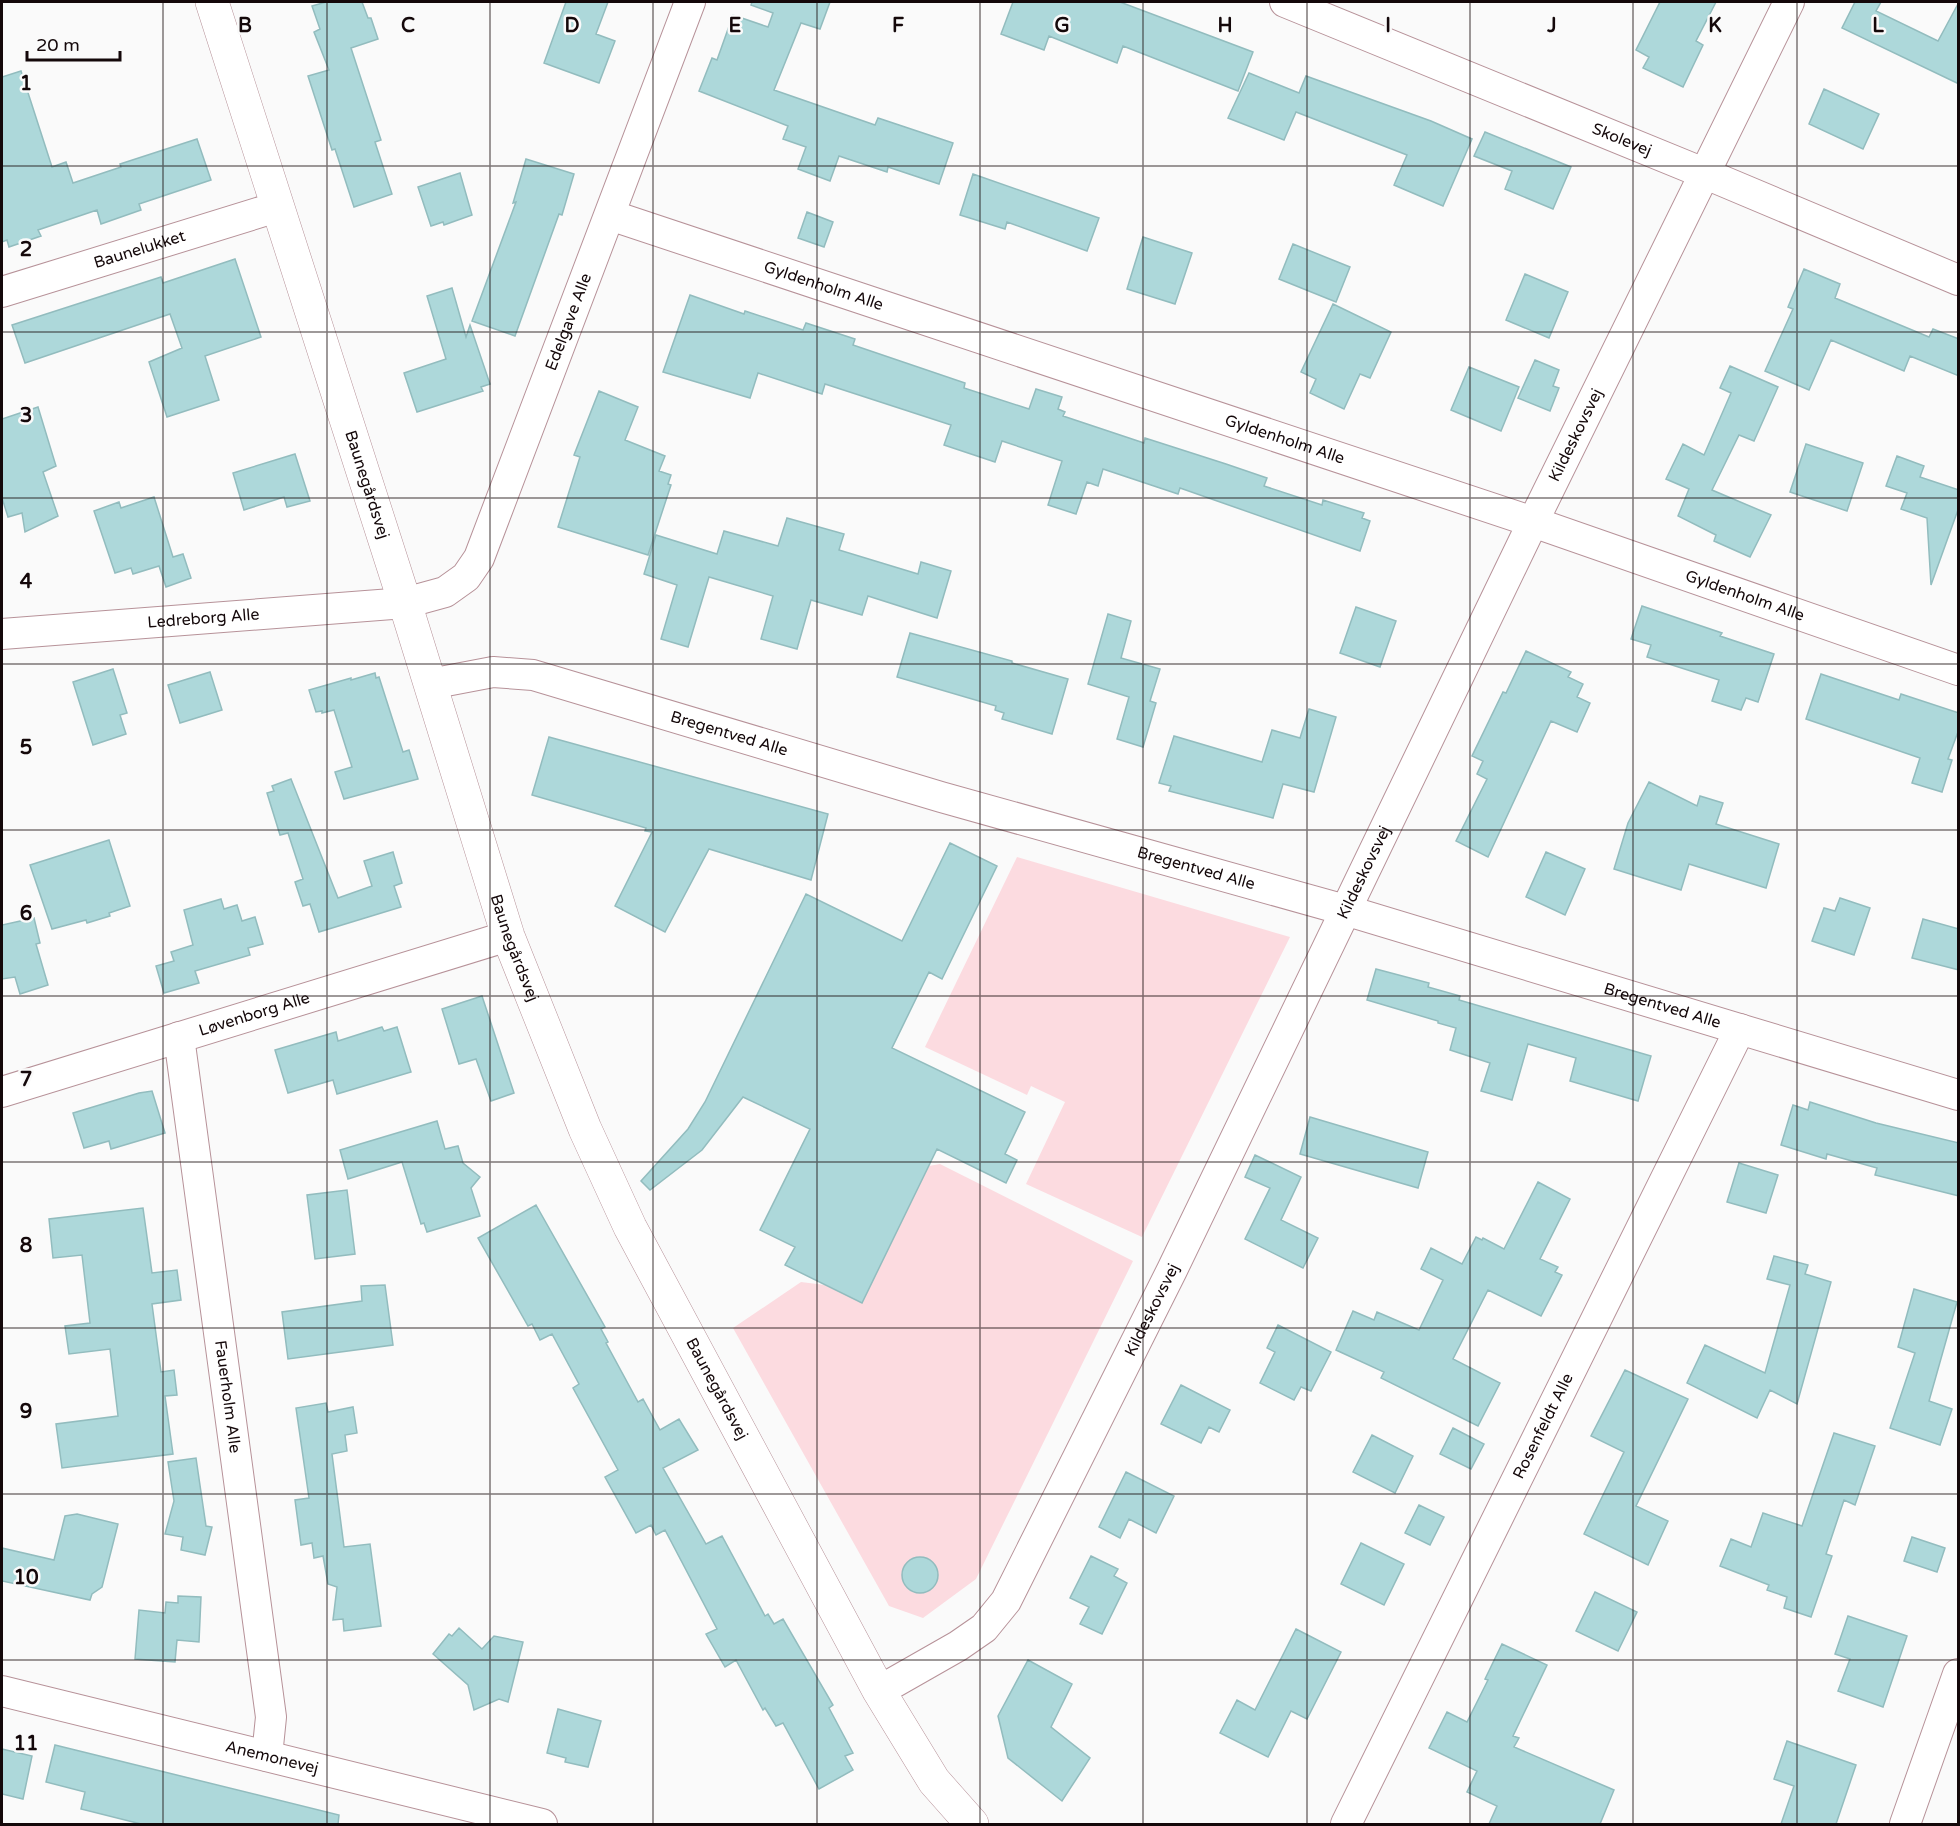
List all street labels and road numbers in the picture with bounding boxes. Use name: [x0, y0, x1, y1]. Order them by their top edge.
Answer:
street label: Skolevej: [1589, 119, 1655, 161]
street label: Baunelukket: [91, 226, 188, 273]
street label: Gyldenholm Alle: [761, 257, 886, 315]
street label: Edelgave Alle: [541, 270, 596, 373]
street label: Kildeskovsvej: [1544, 385, 1607, 485]
street label: Gyldenholm Alle: [1222, 410, 1347, 469]
street label: Baunegårdsvej: [340, 428, 394, 541]
street label: Gyldenholm Alle: [1683, 566, 1807, 626]
street label: Ledreborg Alle: [147, 604, 260, 633]
street label: Bregentved Alle: [668, 707, 790, 761]
street label: Kildeskovsvej: [1333, 823, 1395, 923]
street label: Bregentved Alle: [1135, 842, 1257, 894]
street label: Baunegårdsvej: [486, 892, 543, 1004]
street label: Bregentved Alle: [1601, 979, 1723, 1033]
street label: Løvenborg Alle: [196, 988, 312, 1041]
street label: Kildeskovsvej: [1120, 1260, 1184, 1360]
street label: Baunegårdsvej: [681, 1334, 752, 1443]
street label: Fauerholm Alle: [210, 1339, 245, 1454]
street label: Rosenfeldt Alle: [1509, 1370, 1578, 1482]
street label: Anemonevej: [223, 1736, 321, 1779]

